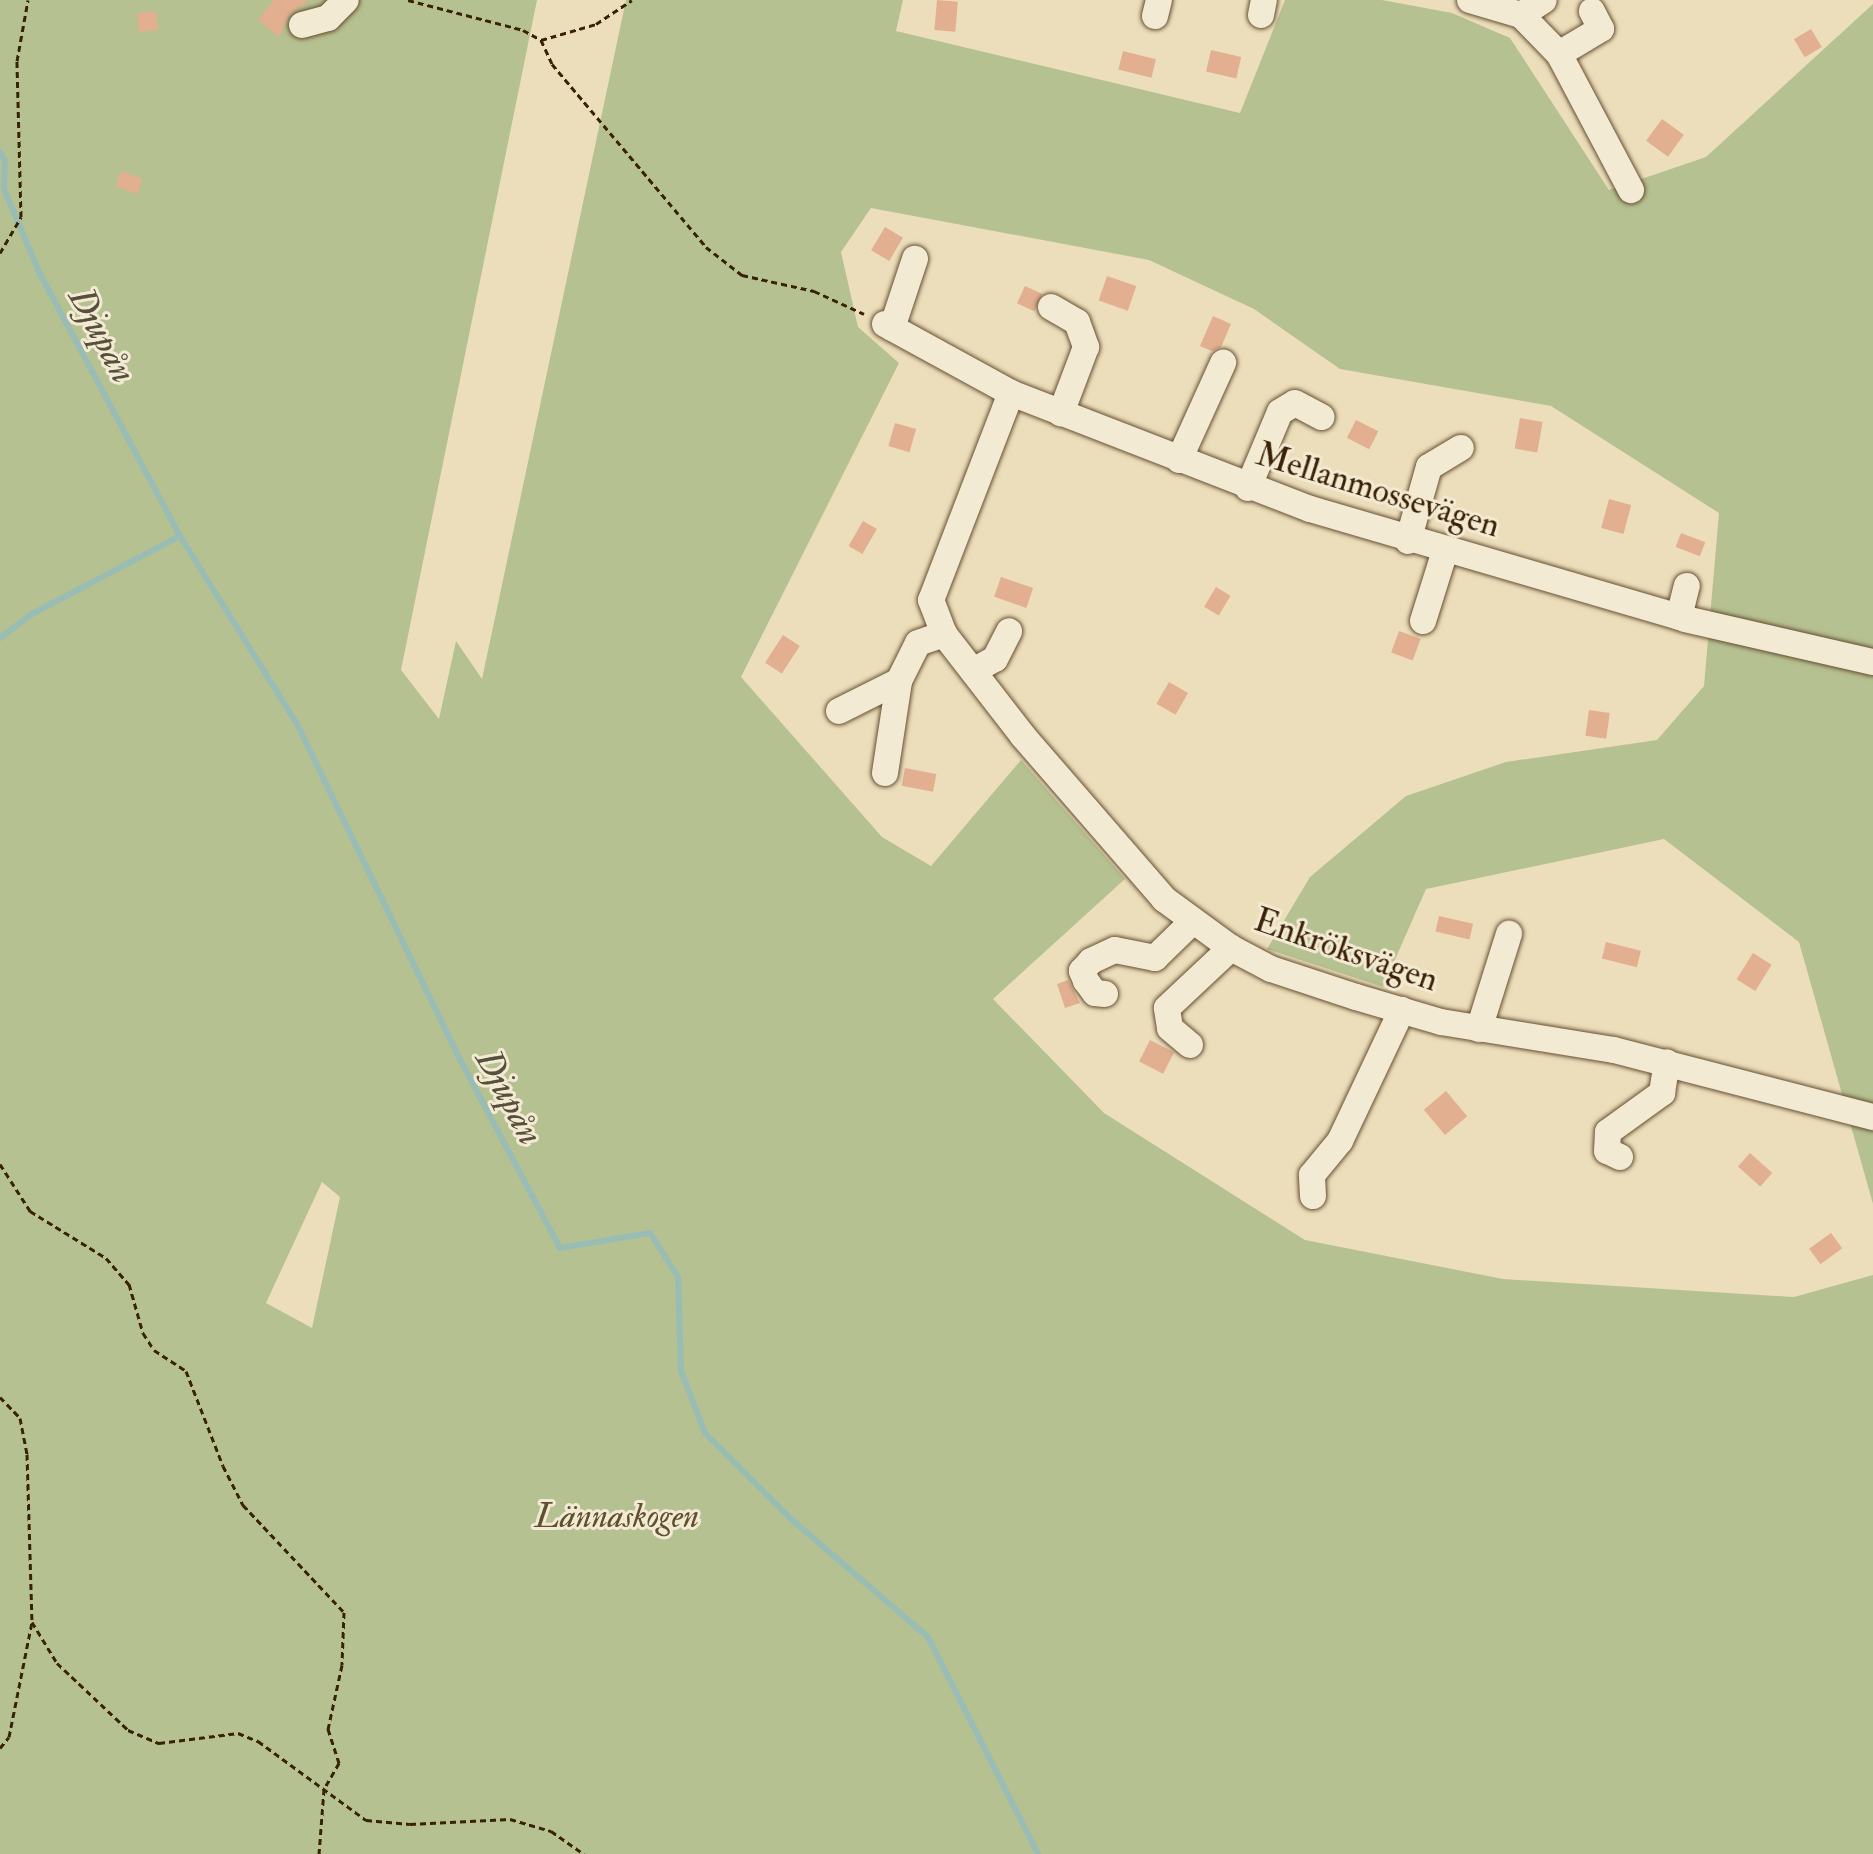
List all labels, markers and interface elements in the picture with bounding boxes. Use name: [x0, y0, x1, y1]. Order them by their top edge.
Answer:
water label: Djupån: [59, 280, 145, 390]
street label: Mellanmossevägen: [1251, 434, 1505, 546]
street label: Enkröksvägen: [1249, 900, 1443, 1000]
water label: Djupån: [466, 1042, 552, 1152]
park label: Lännaskogen: [535, 1497, 699, 1537]

